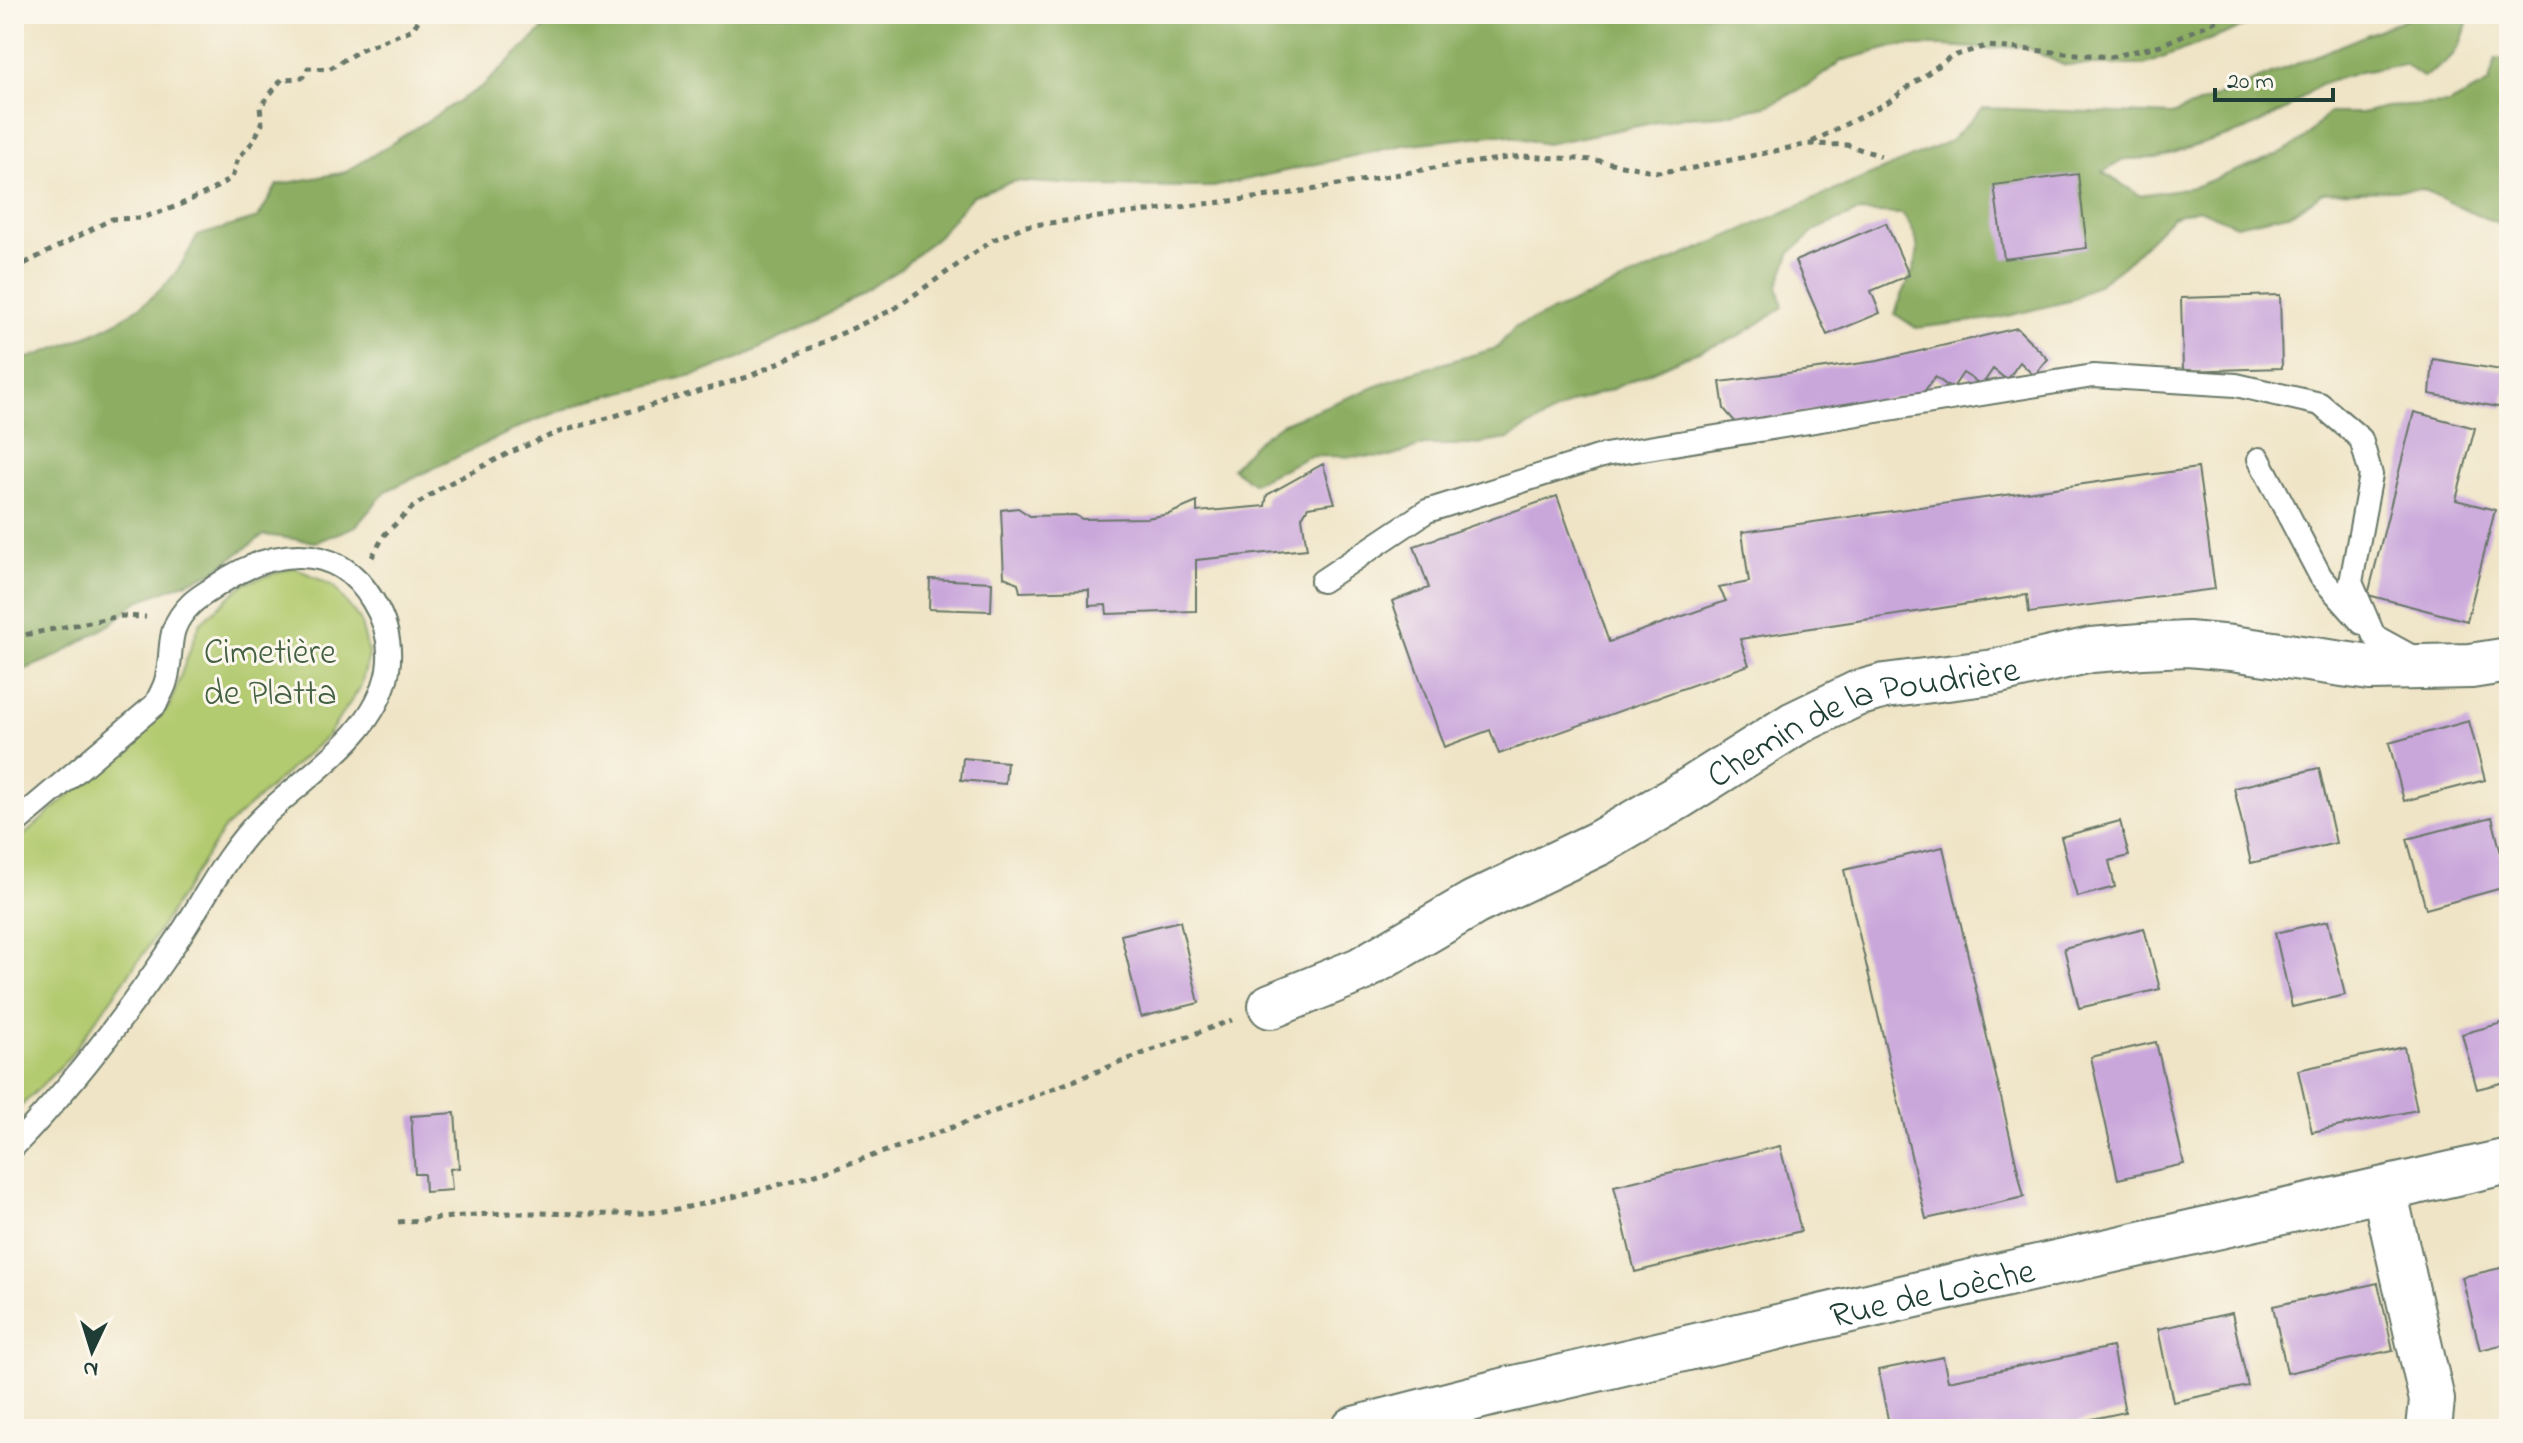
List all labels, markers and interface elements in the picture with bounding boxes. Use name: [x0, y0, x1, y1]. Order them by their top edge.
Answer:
scale bar: [2215, 52, 2333, 102]
text: 20 m: [2227, 65, 2274, 100]
park label: Cimetière de Platta: [203, 628, 337, 722]
street label: Chemin de la Poudrière: [1698, 645, 2026, 804]
street label: Rue de Loèche: [1825, 1246, 2041, 1345]
north arrow: [52, 1311, 132, 1391]
text: N: [82, 1351, 99, 1384]

